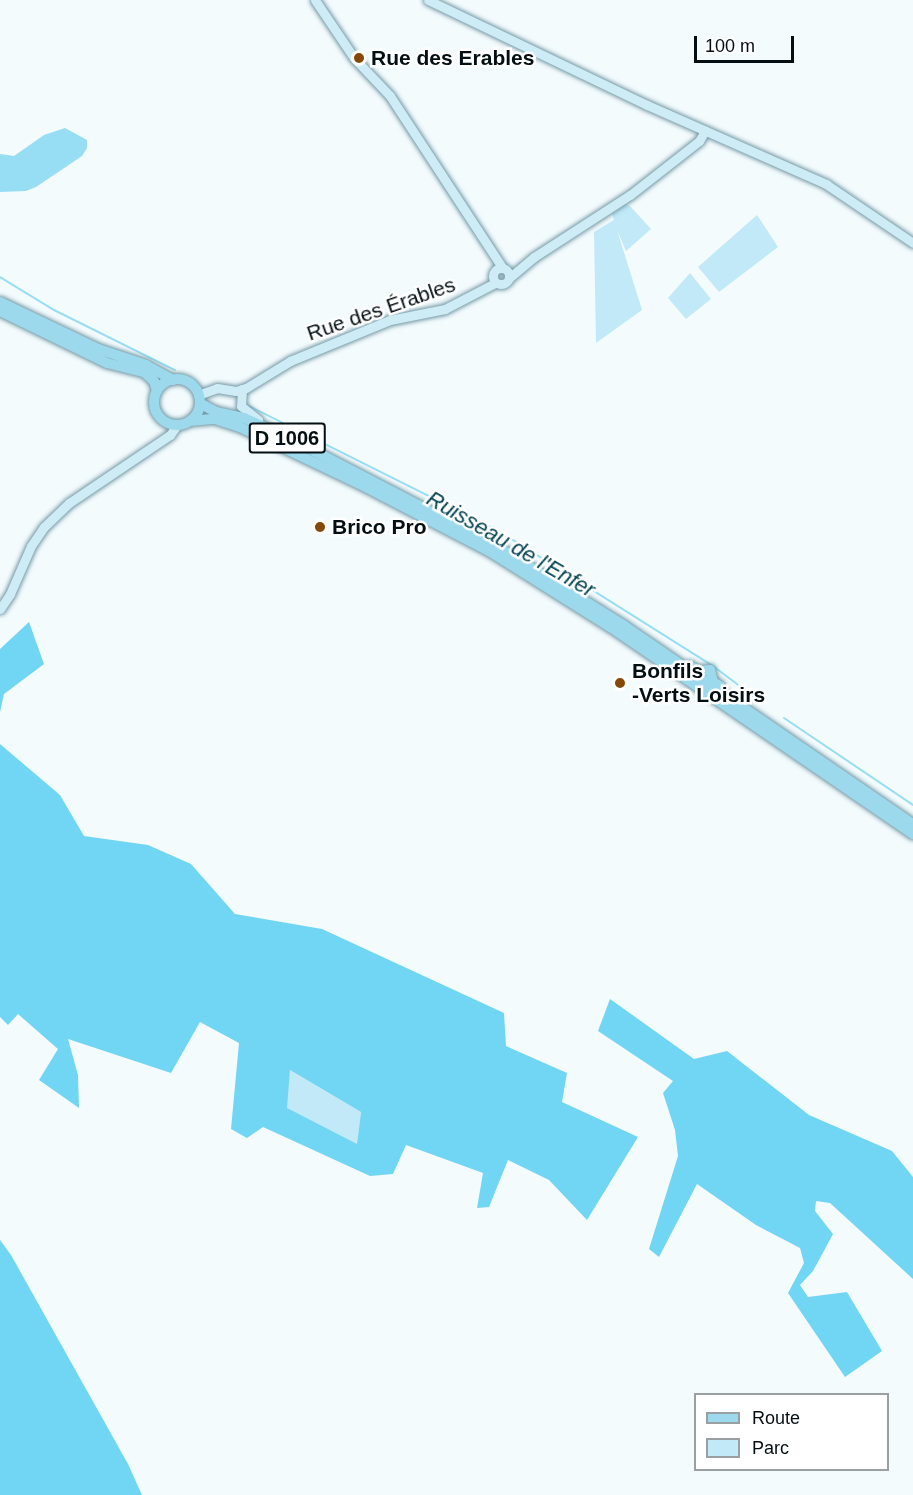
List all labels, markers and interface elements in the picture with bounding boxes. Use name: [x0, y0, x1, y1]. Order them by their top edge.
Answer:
scale bar: [697, 24, 798, 62]
text: 100 m: [705, 36, 755, 56]
place label: Rue des Erables: [371, 45, 534, 71]
marker: Rue des Erables: [352, 51, 366, 65]
street label: Rue des Érables: [303, 272, 459, 346]
road number: D 1006: [248, 421, 326, 455]
water label: Ruisseau de l'Enfer: [422, 485, 600, 603]
place label: Brico Pro: [332, 514, 427, 540]
marker: Brico Pro: [313, 520, 327, 534]
place label: Bonfils -Verts Loisirs: [632, 658, 765, 708]
marker: Bonfils -Verts Loisirs: [613, 676, 627, 690]
legend: [694, 1393, 889, 1471]
text: Route: [752, 1408, 800, 1428]
text: Parc: [752, 1438, 789, 1458]

